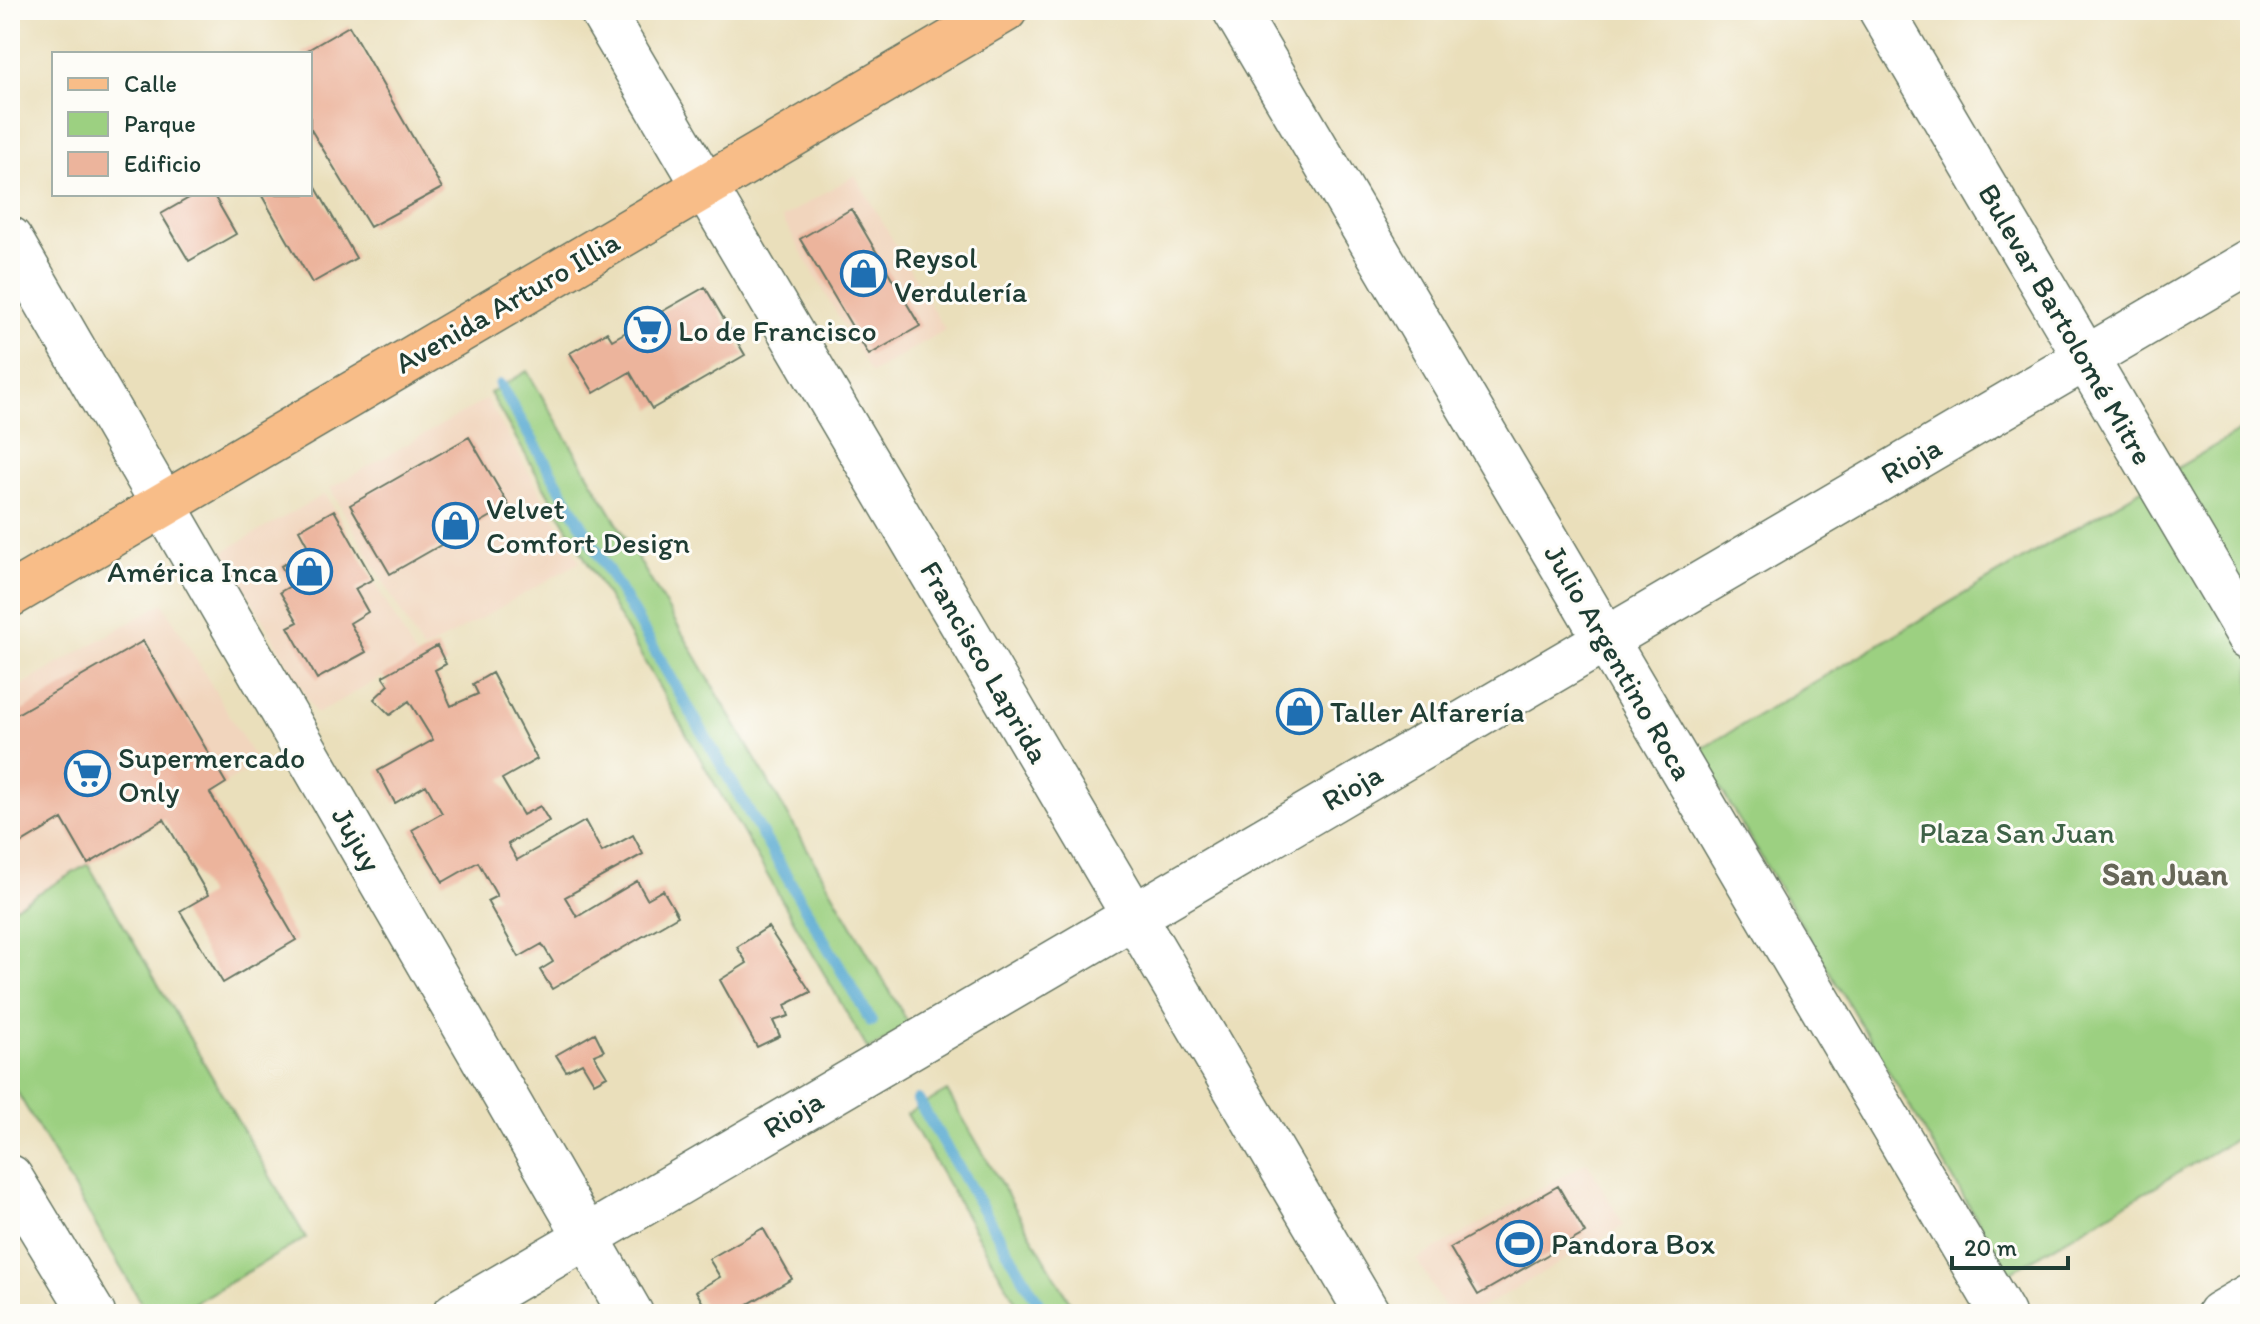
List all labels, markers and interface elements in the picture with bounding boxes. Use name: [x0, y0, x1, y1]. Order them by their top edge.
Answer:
legend: [52, 52, 312, 196]
text: Calle: [124, 69, 177, 98]
text: Parque: [124, 109, 196, 138]
text: Edificio: [124, 149, 201, 178]
street label: Bulevar Bartolomé Mitre: [1970, 177, 2162, 471]
street label: Avenida Arturo Illia: [388, 222, 626, 381]
place label: Reysol Verdulería: [894, 239, 1028, 310]
shop icon: Reysol Verdulería: [839, 250, 887, 298]
supermarket icon: Lo de Francisco: [623, 306, 671, 354]
place label: Lo de Francisco: [678, 312, 877, 349]
street label: Rioja: [1874, 428, 1948, 492]
place label: Velvet Comfort Design: [486, 490, 690, 561]
shop icon: Velvet Comfort Design: [431, 501, 479, 549]
street label: Julio Argentino Roca: [1536, 537, 1702, 787]
shop icon: América Inca: [285, 547, 333, 595]
place label: América Inca: [107, 553, 278, 590]
street label: Francisco Laprida: [912, 554, 1058, 770]
shop icon: Taller Alfarería: [1275, 687, 1323, 735]
place label: Taller Alfarería: [1330, 693, 1525, 730]
place label: Supermercado Only: [118, 739, 305, 810]
supermarket icon: Supermercado Only: [63, 750, 111, 798]
street label: Rioja: [1315, 755, 1389, 819]
street label: Jujuy: [324, 800, 390, 878]
park label: Plaza San Juan: [1919, 814, 2115, 851]
district label: San Juan: [2102, 855, 2229, 893]
street label: Rioja: [756, 1081, 830, 1146]
sports icon: Pandora Box: [1496, 1219, 1544, 1267]
scale bar: [1952, 1220, 2068, 1270]
place label: Pandora Box: [1551, 1225, 1715, 1262]
text: 20 m: [1964, 1233, 2017, 1262]

